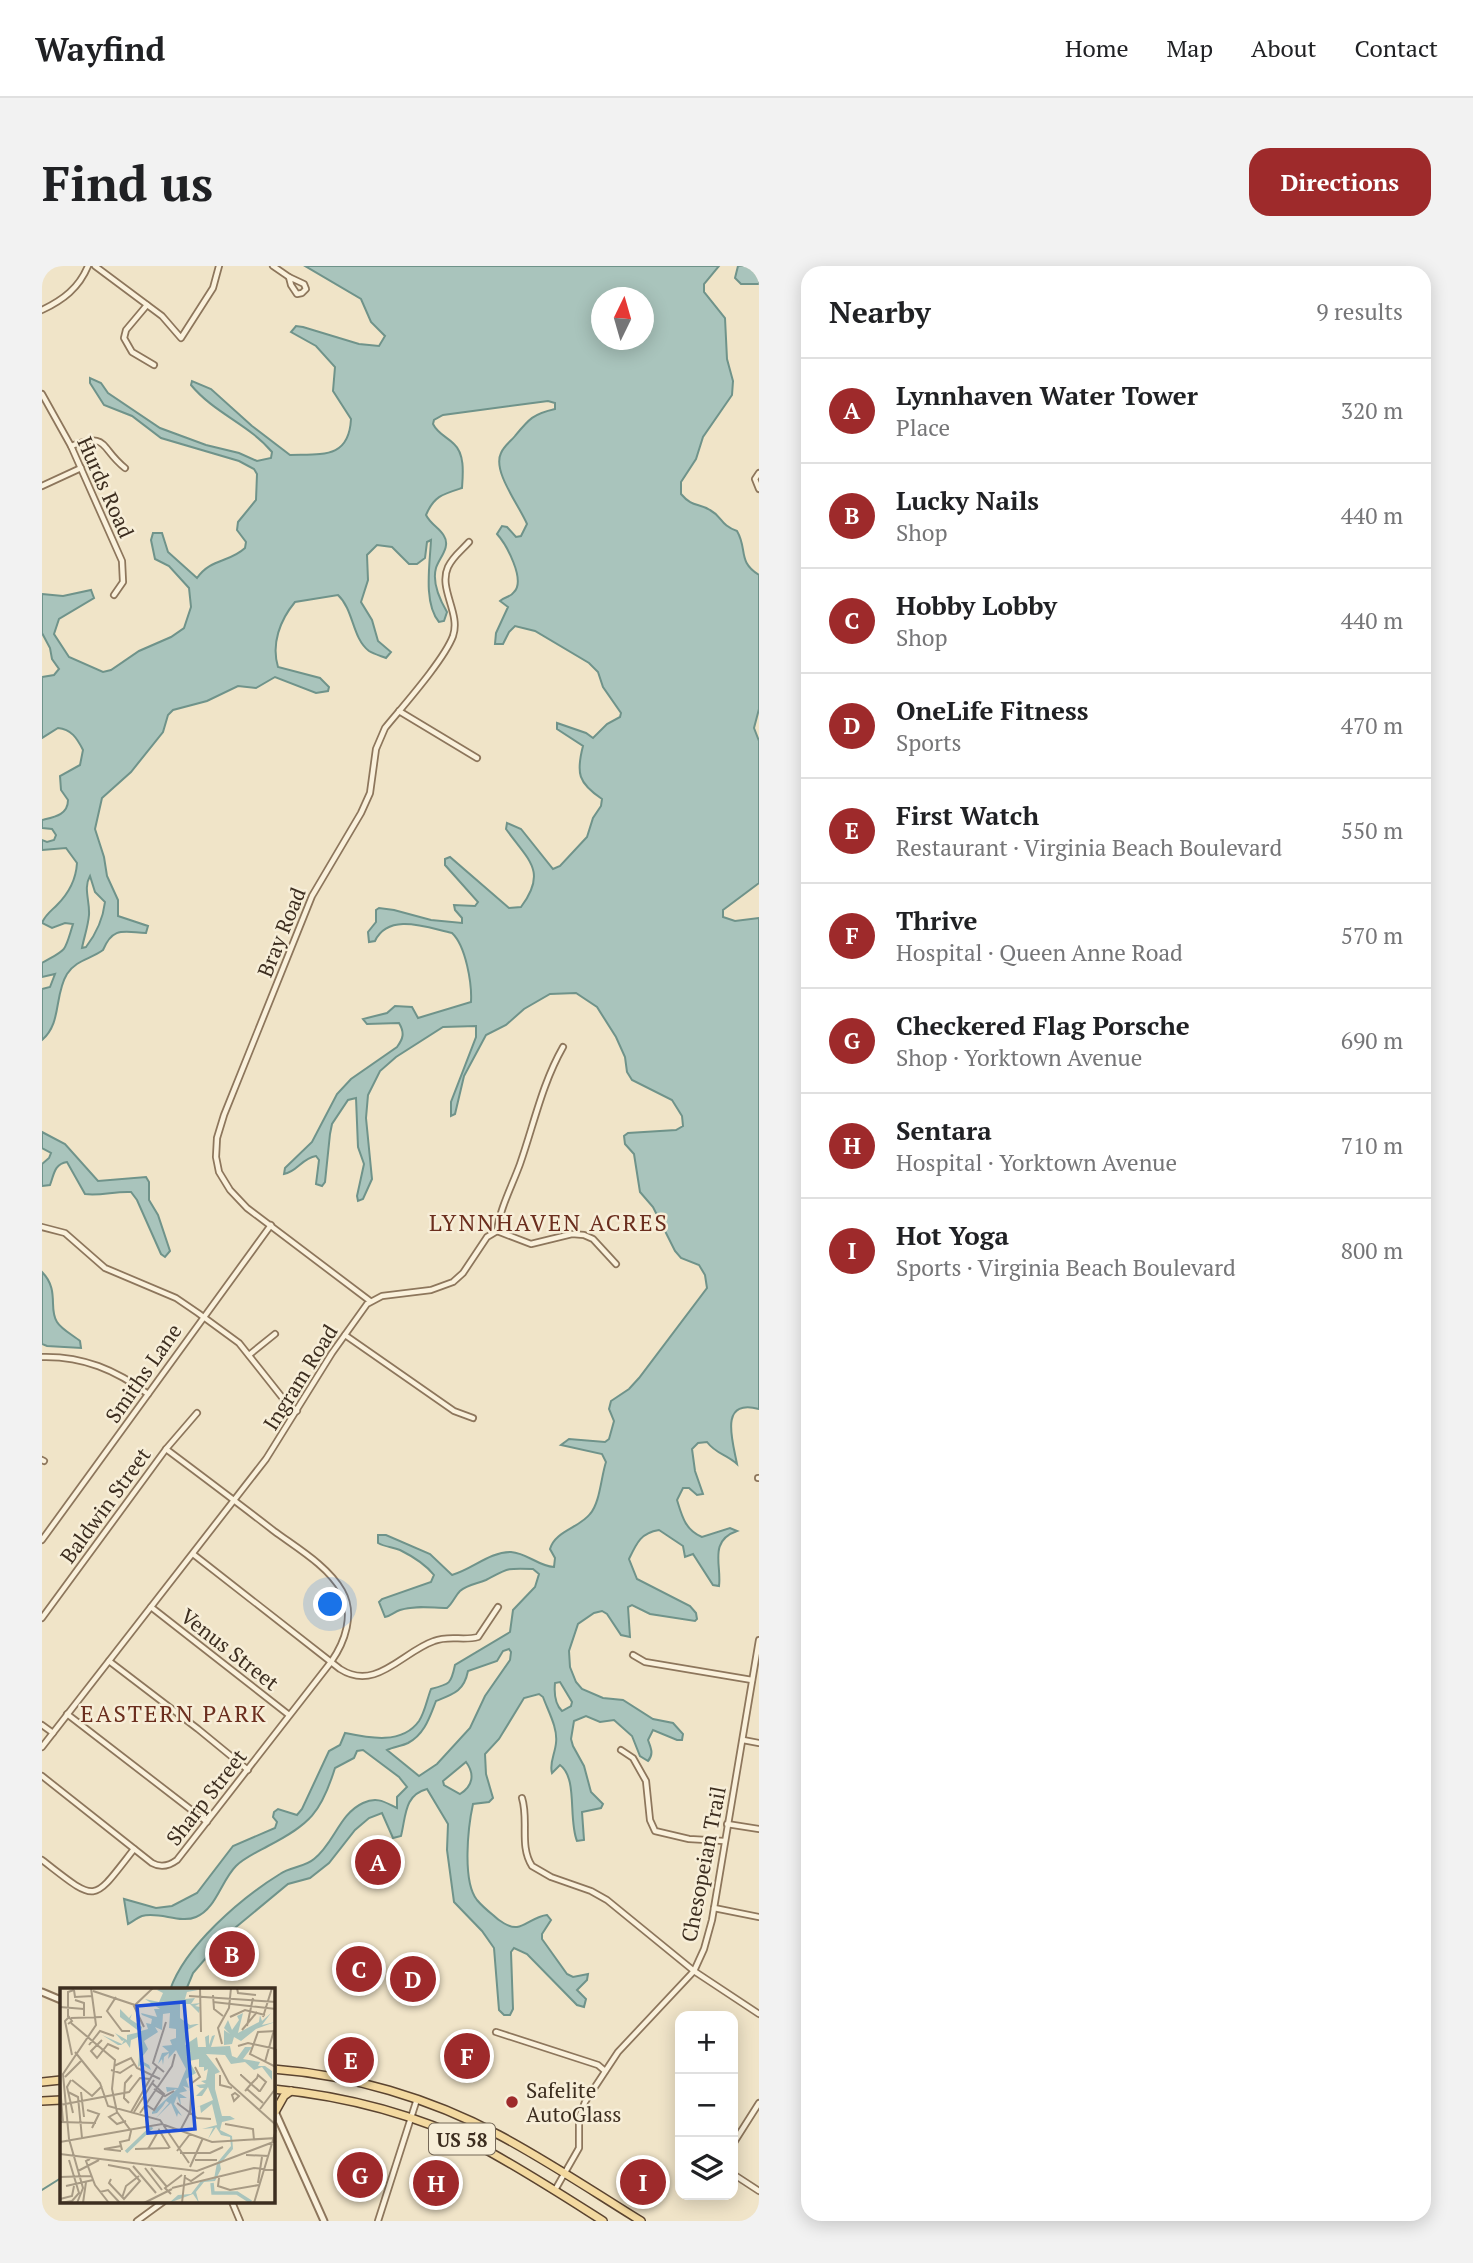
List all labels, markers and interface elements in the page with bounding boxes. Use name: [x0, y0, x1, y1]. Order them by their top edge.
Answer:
text: Wayfind: [35, 27, 165, 70]
text: Home: [1065, 32, 1129, 64]
text: Map: [1167, 32, 1213, 64]
text: About: [1251, 32, 1317, 64]
text: Contact: [1355, 32, 1438, 64]
button: Directions: [1249, 148, 1431, 216]
text: Find us: [42, 150, 213, 215]
north arrow: [591, 287, 654, 350]
text: Nearby: [829, 292, 931, 332]
text: 9 results: [1316, 296, 1403, 327]
text: Lynnhaven Water Tower: [896, 378, 1198, 412]
text: A: [844, 395, 860, 426]
text: 320 m: [1341, 395, 1403, 426]
text: Place: [896, 412, 950, 443]
street label: Hurds Road: [71, 432, 141, 542]
text: Lucky Nails: [896, 483, 1039, 517]
text: B: [845, 500, 859, 531]
text: 440 m: [1341, 500, 1403, 531]
text: Shop: [896, 517, 948, 548]
text: Hobby Lobby: [896, 588, 1057, 622]
text: C: [845, 605, 860, 636]
text: 440 m: [1341, 605, 1403, 636]
text: Shop: [896, 622, 948, 653]
text: OneLife Fitness: [896, 693, 1089, 727]
text: D: [844, 710, 860, 741]
text: 470 m: [1341, 710, 1403, 741]
text: Sports: [896, 727, 961, 758]
text: First Watch: [896, 798, 1039, 832]
text: E: [845, 815, 859, 846]
text: 550 m: [1341, 815, 1403, 846]
text: Restaurant · Virginia Beach Boulevard: [896, 832, 1282, 863]
street label: Bray Road: [250, 883, 312, 981]
text: Thrive: [896, 903, 977, 937]
text: F: [845, 920, 859, 951]
text: 570 m: [1341, 920, 1403, 951]
text: Hospital · Queen Anne Road: [896, 937, 1183, 968]
text: Checkered Flag Porsche: [896, 1008, 1190, 1042]
text: G: [844, 1025, 860, 1056]
text: 690 m: [1341, 1025, 1403, 1056]
text: Shop · Yorktown Avenue: [896, 1042, 1142, 1073]
text: Sentara: [896, 1113, 992, 1147]
text: H: [843, 1130, 861, 1161]
text: 710 m: [1341, 1130, 1403, 1161]
text: Hospital · Yorktown Avenue: [896, 1147, 1177, 1178]
district label: LYNNHAVEN ACRES: [429, 1207, 669, 1238]
text: Hot Yoga: [896, 1218, 1009, 1252]
text: I: [848, 1235, 856, 1266]
text: 800 m: [1341, 1235, 1403, 1266]
text: Sports · Virginia Beach Boulevard: [896, 1252, 1236, 1283]
street label: Smiths Lane: [98, 1318, 188, 1428]
street label: Ingram Road: [256, 1319, 344, 1435]
street label: Baldwin Street: [53, 1441, 157, 1569]
your location: [313, 1587, 347, 1621]
street label: Venus Street: [175, 1602, 285, 1696]
district label: EASTERN PARK: [80, 1698, 268, 1729]
street label: Sharp Street: [159, 1743, 253, 1851]
street label: Chesopeian Trail: [674, 1784, 732, 1944]
pin: A: [355, 1836, 401, 1888]
pin: B: [209, 1928, 255, 1980]
pin: C: [336, 1943, 382, 1995]
pin: D: [390, 1953, 436, 2005]
inset map: [60, 1988, 275, 2204]
map controls: [675, 2011, 738, 2200]
button: +: [675, 2011, 738, 2074]
pin: F: [444, 2030, 490, 2082]
pin: E: [328, 2034, 374, 2086]
button: −: [675, 2074, 738, 2137]
place label: Safelite AutoGlass: [526, 2076, 621, 2128]
marker: Safelite AutoGlass: [504, 2094, 520, 2110]
road number: US 58: [429, 2123, 495, 2154]
button: layers: [675, 2137, 738, 2200]
pin: G: [337, 2149, 383, 2201]
pin: I: [620, 2156, 666, 2208]
pin: H: [413, 2157, 459, 2209]

